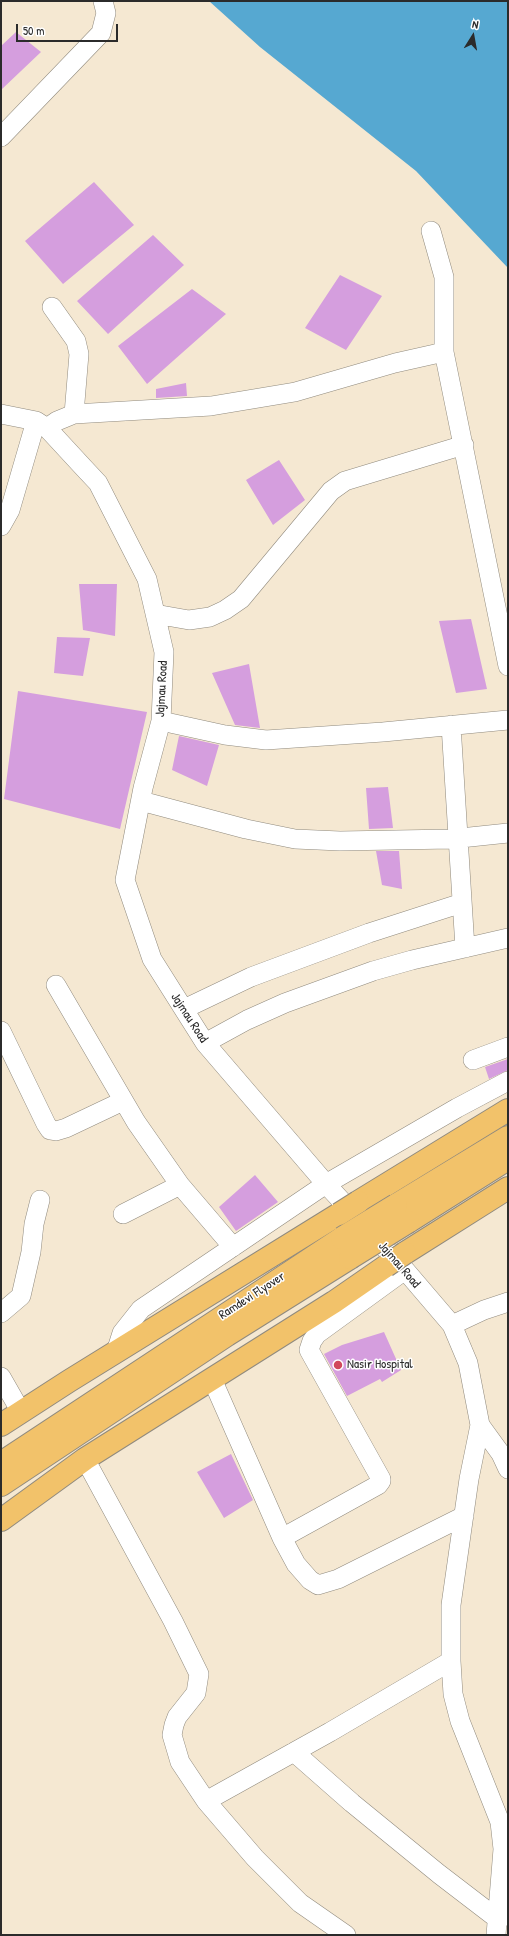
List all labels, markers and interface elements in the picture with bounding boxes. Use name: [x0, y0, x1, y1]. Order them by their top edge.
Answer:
scale bar: [18, 16, 120, 42]
north arrow: [453, 16, 493, 56]
text: N: [471, 17, 479, 32]
text: 50 m: [23, 22, 44, 39]
street label: Jajmau Road: [153, 660, 171, 718]
street label: Jajmau Road: [167, 990, 211, 1046]
street label: Jajmau Road: [375, 1239, 423, 1291]
street label: Ramdevi Flyover: [216, 1269, 288, 1323]
place label: Nasir Hospital: [347, 1357, 413, 1373]
marker: Nasir Hospital: [332, 1359, 344, 1371]

